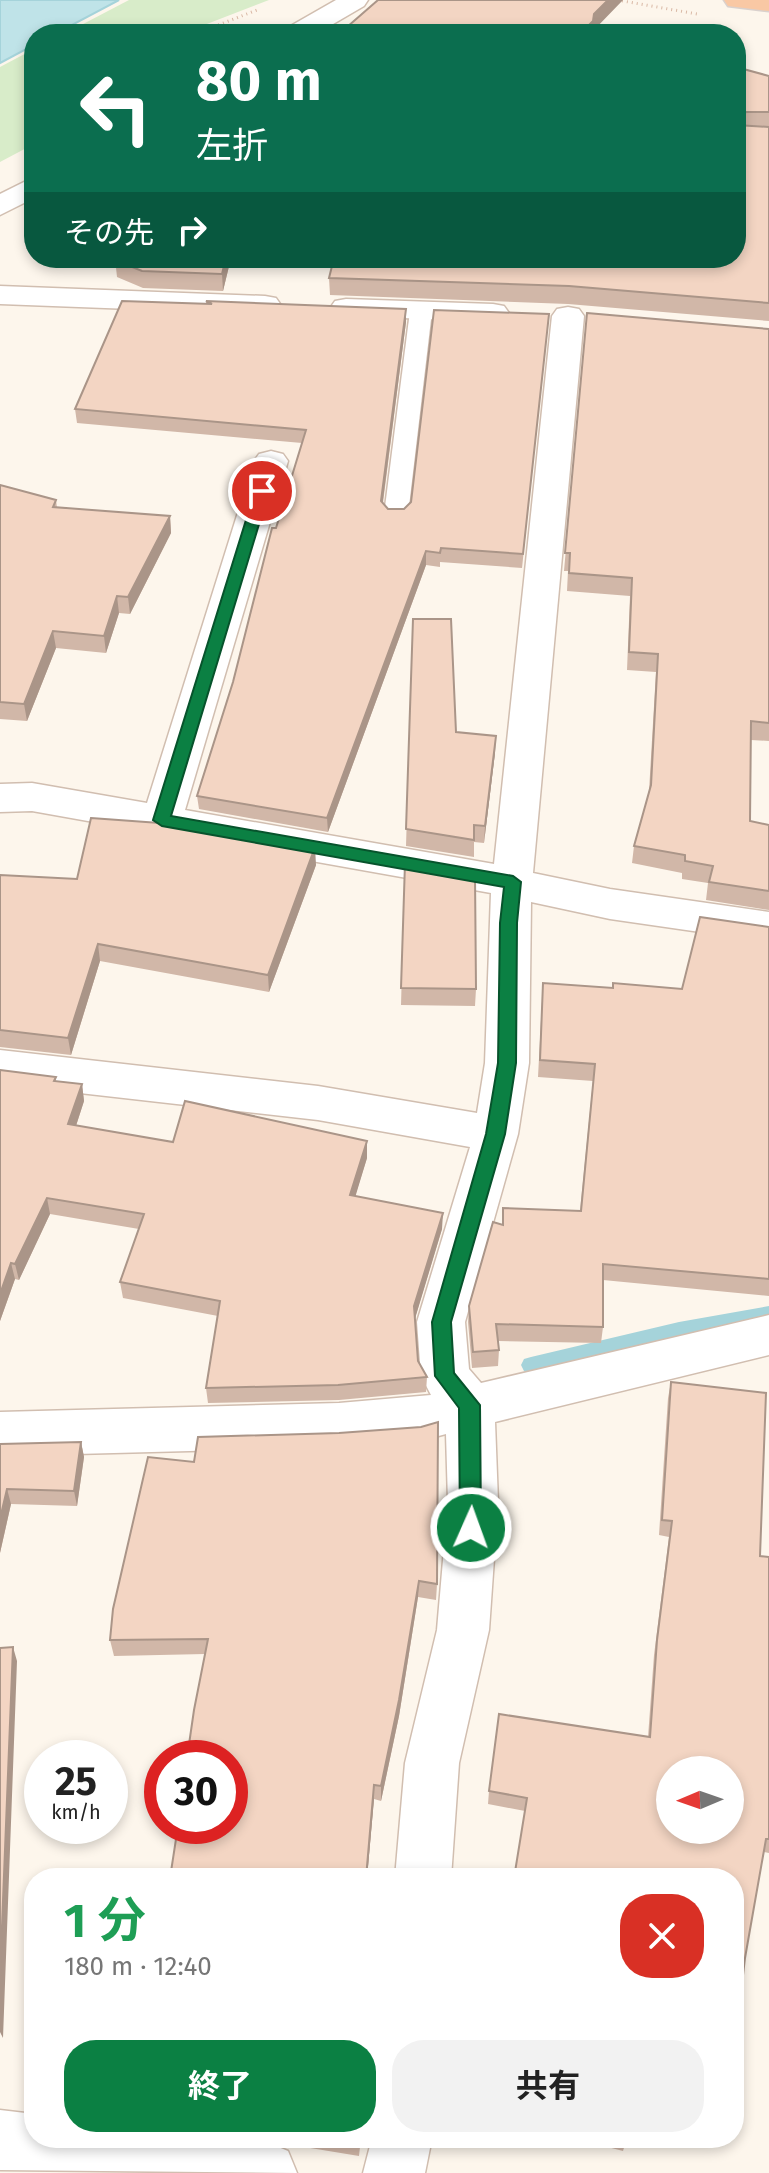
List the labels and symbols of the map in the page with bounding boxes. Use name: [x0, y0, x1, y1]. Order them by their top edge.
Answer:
pin: [228, 457, 296, 525]
position arrow: [429, 1486, 513, 1570]
speed limit sign: 30: [144, 1740, 248, 1844]
north arrow: [656, 1756, 744, 1844]

